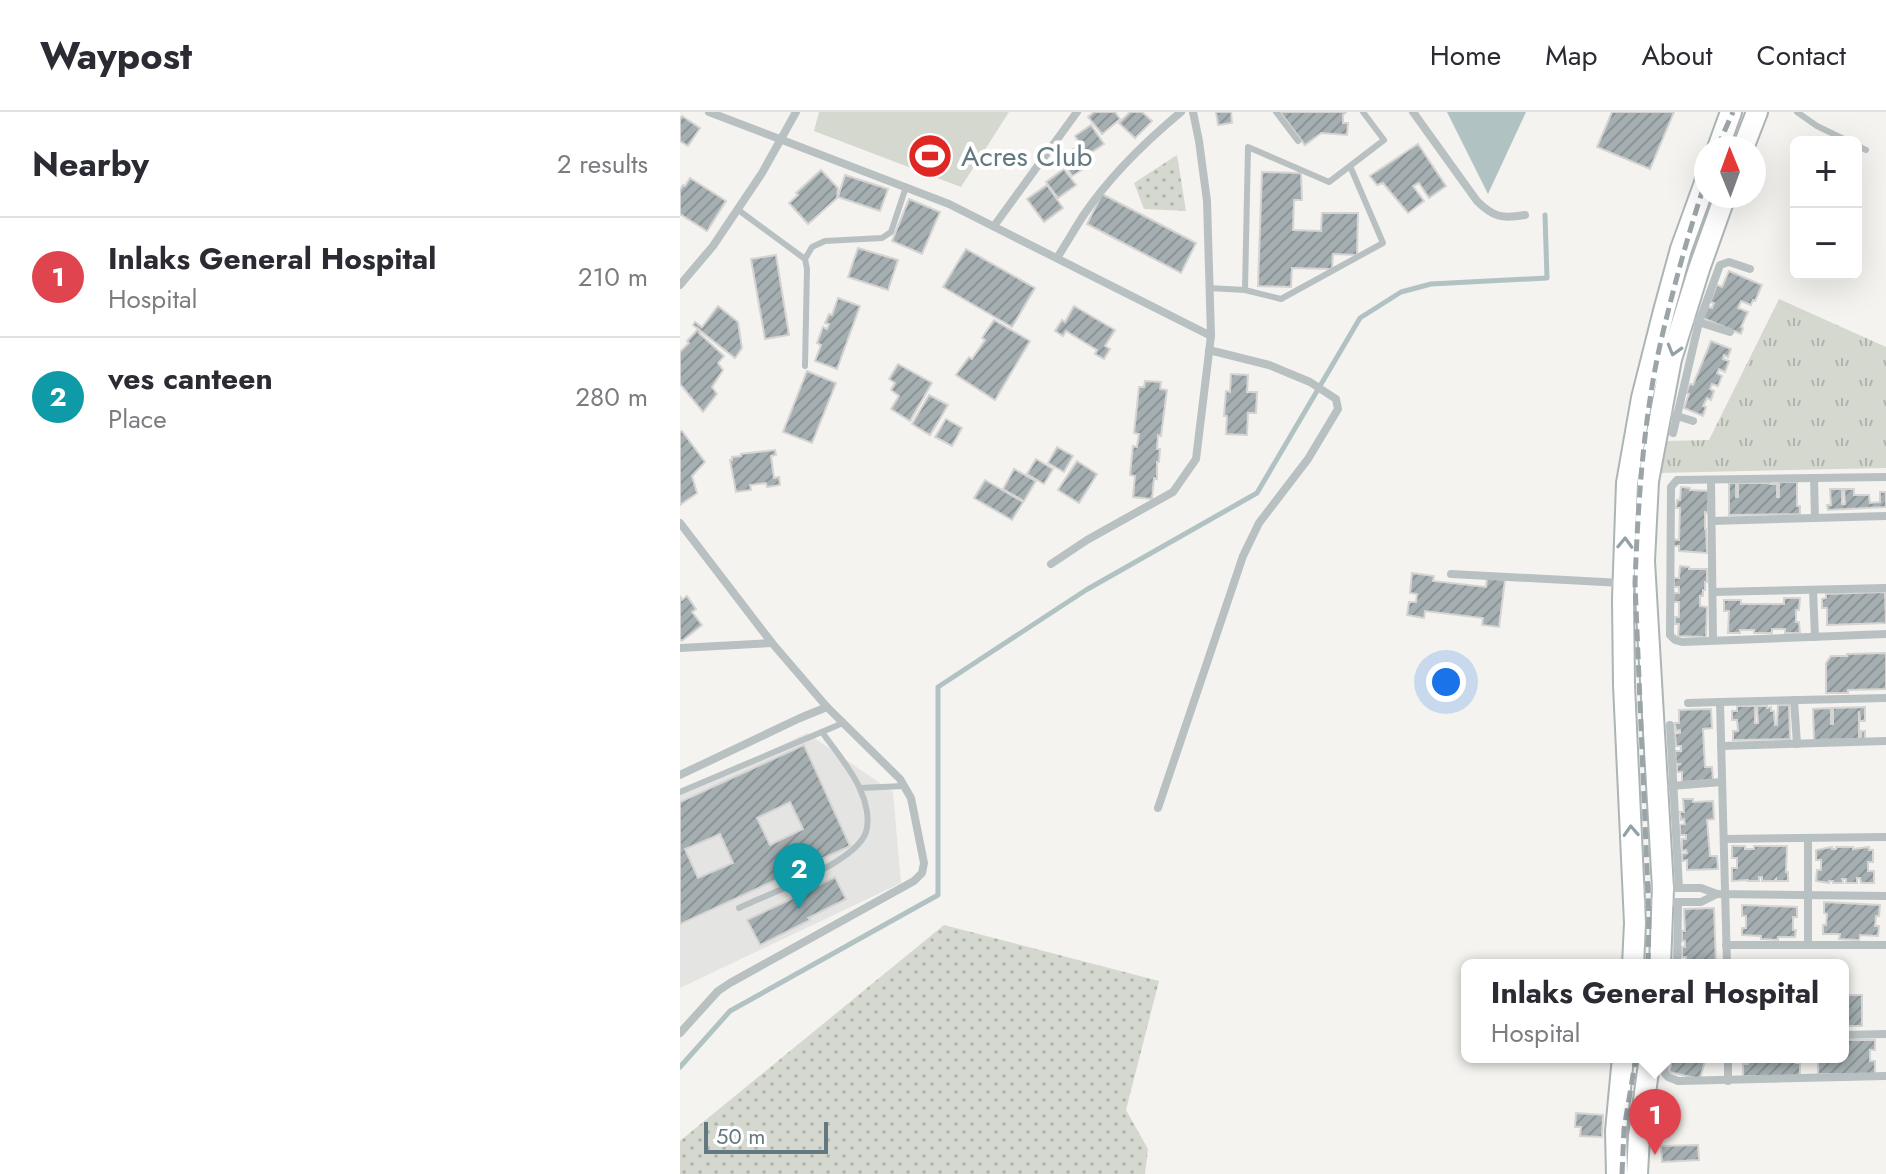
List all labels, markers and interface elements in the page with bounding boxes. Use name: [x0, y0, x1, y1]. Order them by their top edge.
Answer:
text: Waypost: [40, 28, 192, 83]
text: Home: [1430, 35, 1501, 76]
text: Map: [1545, 35, 1597, 76]
text: About: [1641, 35, 1713, 76]
text: Contact: [1757, 35, 1846, 76]
sports icon: Acres Club: [906, 132, 954, 180]
place label: Acres Club: [961, 136, 1092, 177]
north arrow: [1694, 136, 1766, 208]
map controls: [1790, 136, 1862, 280]
button: +: [1790, 136, 1862, 208]
text: Nearby: [32, 140, 149, 189]
text: 2 results: [557, 145, 648, 183]
button: −: [1790, 208, 1862, 280]
text: Inlaks General Hospital: [108, 237, 436, 280]
text: 1: [51, 258, 65, 296]
text: 210 m: [578, 258, 648, 296]
text: Hospital: [108, 280, 198, 318]
one-way arrow: [1667, 342, 1684, 356]
text: ves canteen: [108, 357, 273, 400]
text: 2: [49, 378, 67, 416]
text: 280 m: [575, 378, 648, 416]
text: Place: [108, 400, 167, 438]
one-way arrow: [1617, 536, 1634, 549]
your location: [1426, 662, 1466, 702]
one-way arrow: [1623, 824, 1640, 837]
pin: 2: [773, 843, 825, 909]
popup: [1461, 959, 1849, 1063]
text: Inlaks General Hospital: [1491, 971, 1819, 1014]
text: Hospital: [1491, 1014, 1580, 1052]
pin: 1: [1629, 1089, 1681, 1155]
scale bar: [704, 1118, 828, 1154]
text: 50 m: [716, 1120, 765, 1152]

